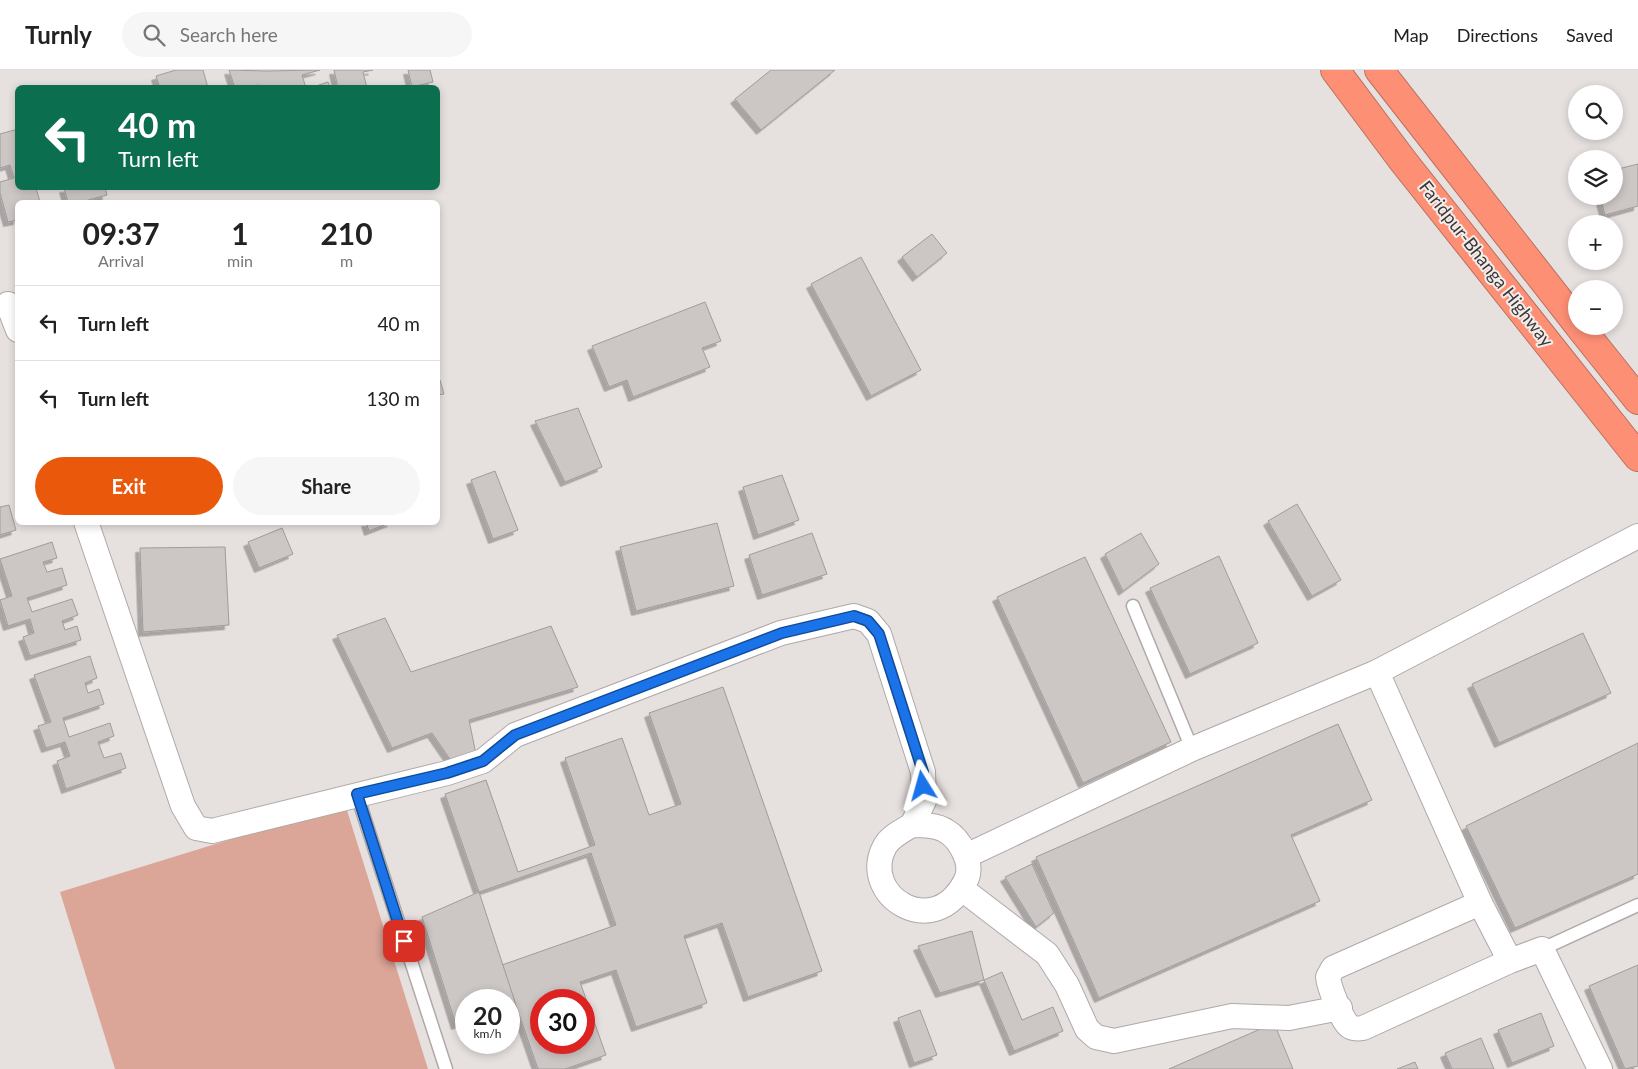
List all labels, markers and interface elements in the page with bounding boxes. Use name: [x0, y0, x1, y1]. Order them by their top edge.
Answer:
search box: [122, 12, 472, 57]
text: Turnly: [25, 20, 92, 49]
icon: search: [140, 21, 168, 49]
text: Search here: [180, 23, 278, 46]
text: Map: [1393, 24, 1429, 46]
text: Directions: [1457, 24, 1538, 46]
text: Saved: [1566, 24, 1613, 46]
map controls: [1568, 85, 1623, 335]
button: search: [1568, 85, 1623, 140]
text: 40 m: [118, 103, 196, 145]
icon: left: [35, 105, 100, 170]
text: Turn left: [118, 145, 199, 172]
button: layers: [1568, 150, 1623, 205]
street label: Faridpur-Bhanga Highway: [1415, 176, 1559, 351]
text: 09:37: [82, 215, 160, 251]
text: 1: [231, 215, 249, 251]
text: 210: [320, 215, 373, 251]
button: +: [1568, 215, 1623, 270]
text: Arrival: [98, 251, 144, 270]
text: min: [227, 251, 253, 270]
text: m: [340, 251, 353, 270]
button: −: [1568, 280, 1623, 335]
icon: left: [35, 309, 63, 337]
text: Turn left: [78, 312, 149, 335]
text: 40 m: [377, 312, 420, 335]
icon: left: [35, 384, 63, 412]
text: Turn left: [78, 387, 149, 410]
text: 130 m: [366, 387, 420, 410]
button: Exit: [35, 457, 223, 515]
button: Share: [233, 457, 420, 515]
position arrow: [896, 759, 948, 811]
pin: [383, 920, 425, 962]
icon: arrive: [390, 927, 418, 955]
speed limit sign: 30: [530, 989, 595, 1054]
text: 20: [473, 1000, 502, 1030]
text: km/h: [473, 1026, 502, 1041]

